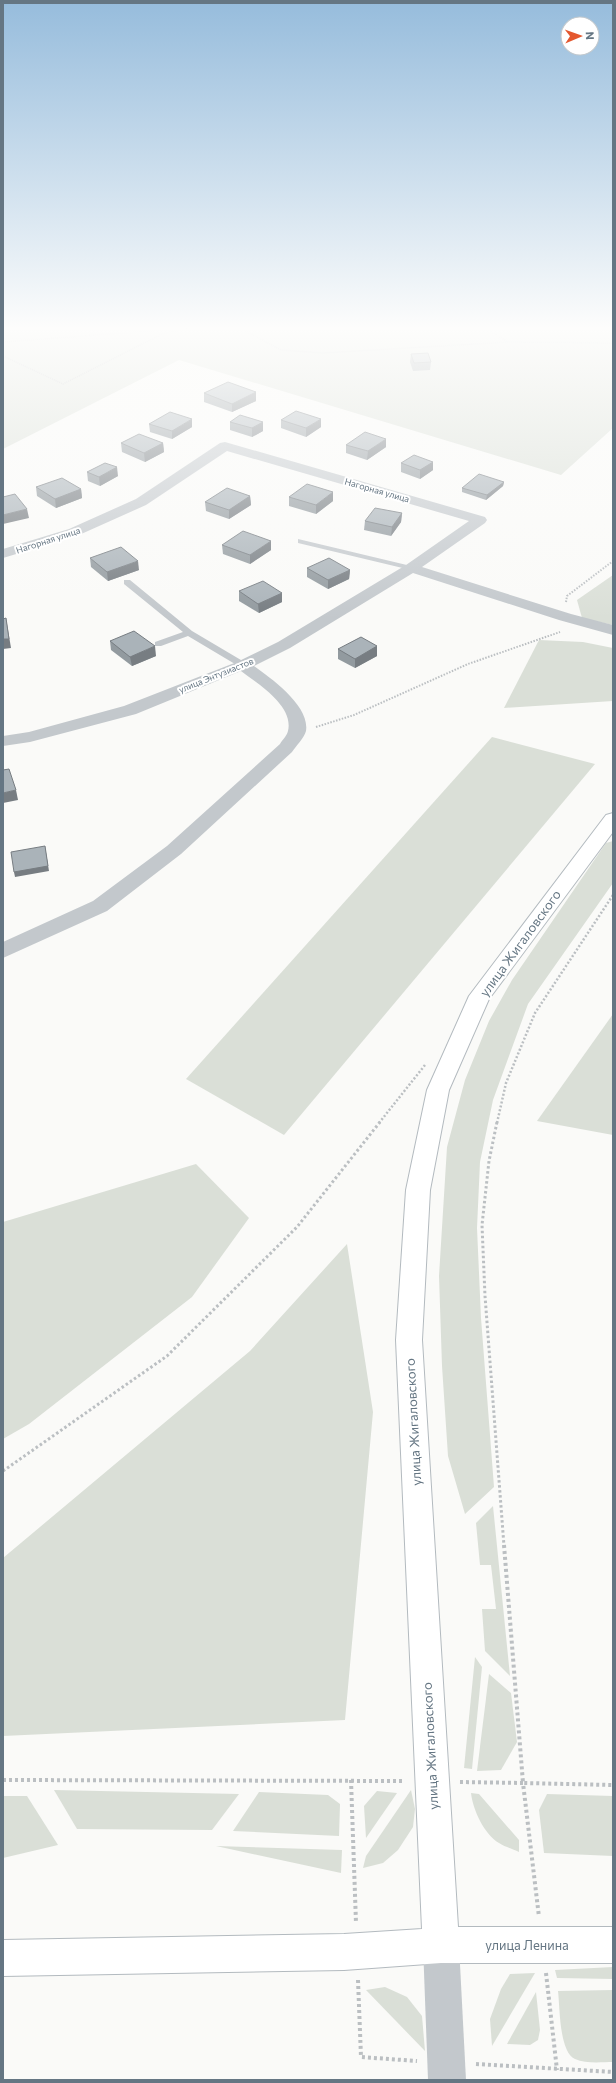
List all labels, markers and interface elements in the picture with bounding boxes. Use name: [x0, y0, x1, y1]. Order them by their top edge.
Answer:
north arrow: [560, 16, 600, 56]
text: N: [584, 31, 597, 40]
street label: Нагорная улица: [343, 476, 411, 505]
street label: Нагорная улица: [15, 524, 82, 556]
street label: улица Энтузиастов: [177, 655, 255, 695]
street label: улица Жигаловского: [476, 886, 564, 999]
street label: улица Жигаловского: [402, 1358, 424, 1486]
street label: улица Жигаловского: [419, 1682, 441, 1810]
street label: улица Ленина: [485, 1937, 569, 1953]

